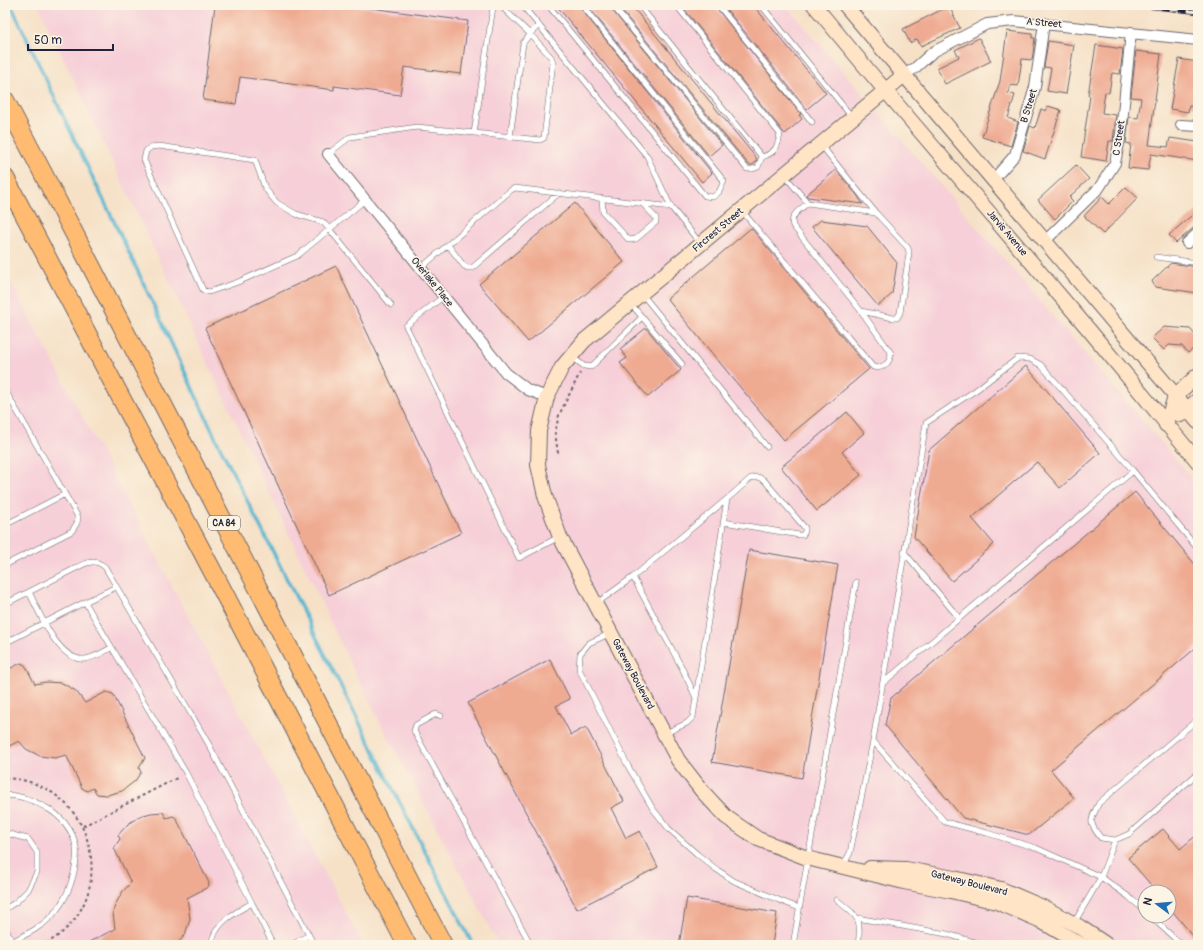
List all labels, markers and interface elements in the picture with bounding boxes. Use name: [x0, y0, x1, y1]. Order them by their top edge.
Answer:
street label: A Street: [1026, 15, 1063, 31]
scale bar: [28, 26, 113, 52]
text: 50 m: [34, 33, 62, 48]
street label: B Street: [1018, 87, 1040, 124]
street label: C Street: [1110, 119, 1128, 156]
street label: Fircrest Street: [690, 205, 747, 255]
street label: Jarvis Avenue: [984, 207, 1030, 259]
street label: Overlake Place: [408, 255, 456, 309]
road number: CA 84: [208, 516, 240, 530]
street label: Gateway Boulevard: [609, 636, 657, 712]
street label: Gateway Boulevard: [929, 868, 1009, 898]
north arrow: [1137, 884, 1177, 924]
text: N: [1141, 895, 1155, 907]

